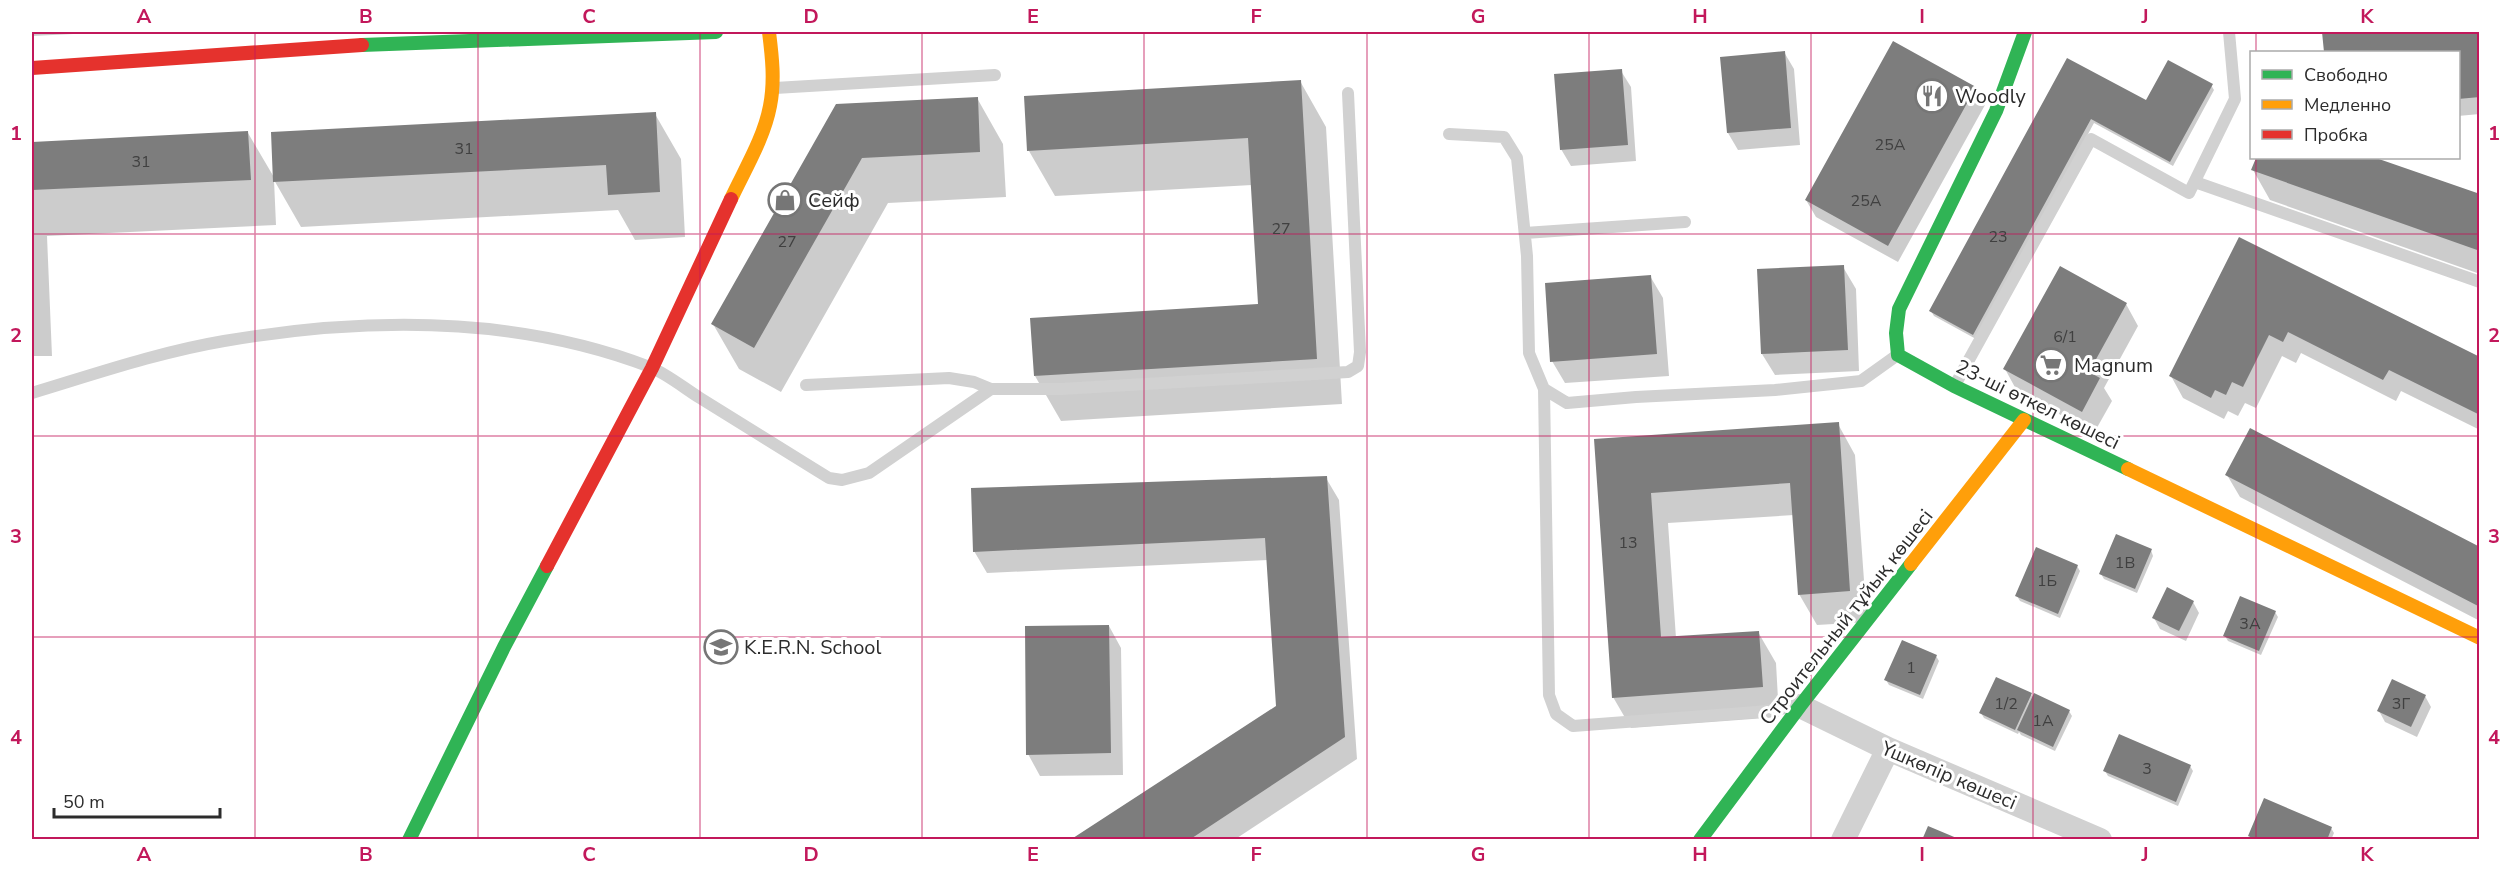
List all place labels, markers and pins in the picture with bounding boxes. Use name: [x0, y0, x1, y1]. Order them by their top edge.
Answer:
restaurant icon: Woodly: [1914, 78, 1950, 114]
place label: Woodly: [1955, 83, 2026, 110]
shop icon: Сейф: [767, 182, 803, 218]
place label: Сейф: [808, 187, 860, 214]
supermarket icon: Magnum: [2033, 347, 2069, 383]
place label: Magnum: [2074, 352, 2153, 379]
school or university icon: K.E.R.N. School: [703, 629, 739, 665]
place label: K.E.R.N. School: [744, 634, 881, 661]

